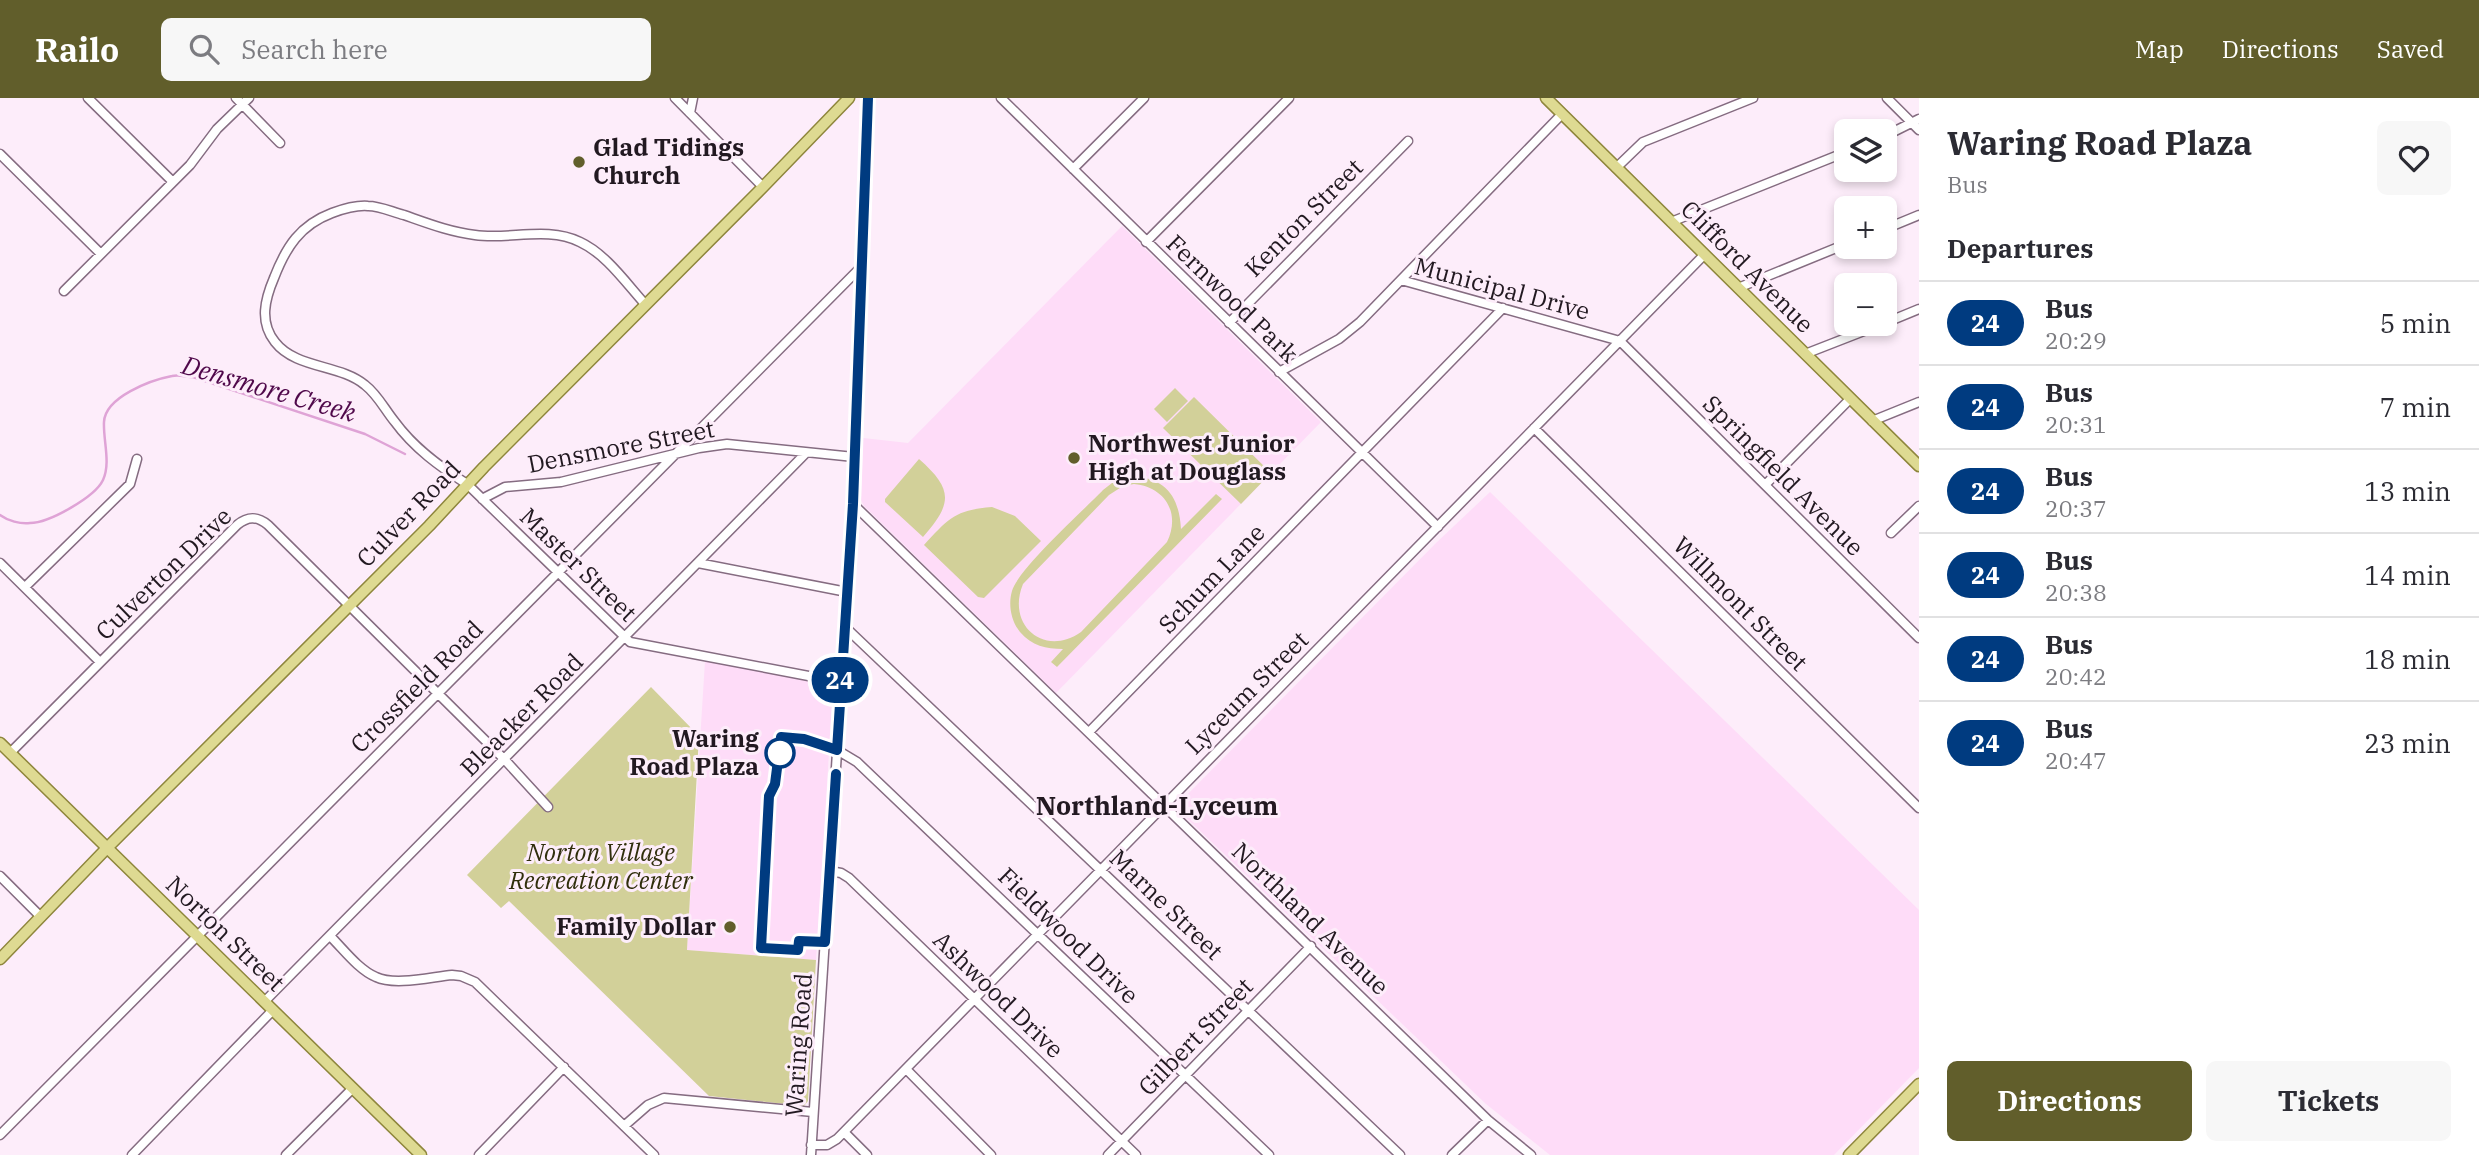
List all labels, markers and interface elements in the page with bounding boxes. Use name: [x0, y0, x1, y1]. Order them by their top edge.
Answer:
search box: [161, 18, 651, 81]
text: Railo: [35, 28, 119, 71]
icon: search: [185, 30, 223, 68]
text: Search here: [241, 32, 388, 66]
text: Map: [2135, 33, 2184, 65]
text: Directions: [2222, 33, 2339, 65]
text: Saved: [2377, 33, 2444, 65]
map controls: [1834, 119, 1897, 336]
button: layers: [1834, 119, 1897, 182]
text: Waring Road Plaza: [1947, 121, 2252, 164]
button: heart: [2377, 121, 2451, 195]
place label: Glad Tidings Church: [593, 131, 744, 191]
street label: Kenton Street: [1237, 151, 1369, 283]
marker: Glad Tidings Church: [571, 154, 587, 170]
text: Bus: [1947, 169, 1988, 199]
street label: Clifford Avenue: [1674, 193, 1821, 340]
button: +: [1834, 196, 1897, 259]
street label: Fernwood Park: [1160, 227, 1305, 369]
text: Departures: [1947, 231, 2093, 265]
street label: Municipal Drive: [1411, 249, 1593, 327]
button: −: [1834, 273, 1897, 336]
text: Bus: [2045, 291, 2093, 325]
text: 5 min: [2380, 306, 2451, 340]
text: 24: [1971, 307, 2000, 339]
text: 20:29: [2045, 325, 2107, 355]
water label: Densmore Creek: [177, 347, 360, 429]
text: Bus: [2045, 375, 2093, 409]
street label: Springfield Avenue: [1696, 388, 1871, 563]
text: 7 min: [2380, 390, 2451, 424]
text: 24: [1971, 391, 2000, 423]
text: 20:31: [2045, 409, 2107, 439]
street label: Densmore Street: [525, 412, 717, 480]
place label: Northwest Junior High at Douglass: [1088, 427, 1295, 487]
marker: Northwest Junior High at Douglass: [1066, 450, 1082, 466]
street label: Culver Road: [349, 453, 467, 574]
text: Bus: [2045, 459, 2093, 493]
text: 13 min: [2364, 474, 2451, 508]
text: 24: [1971, 475, 2000, 507]
text: 20:37: [2045, 493, 2107, 523]
street label: Culverton Drive: [88, 500, 238, 646]
street label: Master Street: [513, 500, 644, 628]
street label: Schum Lane: [1151, 517, 1272, 640]
street label: Willmont Street: [1666, 529, 1815, 678]
text: Bus: [2045, 543, 2093, 577]
text: 14 min: [2364, 558, 2451, 592]
text: 24: [1971, 559, 2000, 591]
text: 20:38: [2045, 577, 2107, 607]
street label: Crossfield Road: [343, 613, 490, 760]
street label: Lyceum Street: [1178, 624, 1315, 761]
text: Bus: [2045, 627, 2093, 661]
text: 18 min: [2364, 642, 2451, 676]
text: 24: [1971, 643, 2000, 675]
street label: Bleacker Road: [453, 646, 590, 783]
line badge: 24: [808, 657, 872, 703]
text: 20:42: [2045, 661, 2107, 691]
text: 24: [826, 664, 854, 696]
text: Bus: [2045, 711, 2093, 745]
place label: Waring Road Plaza: [629, 722, 759, 782]
text: 23 min: [2364, 726, 2451, 760]
text: 24: [1971, 727, 2000, 759]
marker: Waring Road Plaza: [765, 738, 795, 768]
text: 20:47: [2045, 745, 2107, 775]
district label: Northland-Lyceum: [1036, 788, 1278, 822]
street label: Northland Avenue: [1225, 835, 1396, 1002]
park label: Norton Village Recreation Center: [508, 836, 694, 896]
street label: Marne Street: [1103, 842, 1230, 966]
street label: Fieldwood Drive: [992, 860, 1146, 1010]
street label: Norton Street: [159, 869, 292, 998]
place label: Family Dollar: [556, 910, 716, 942]
marker: Family Dollar: [722, 919, 738, 935]
street label: Ashwood Drive: [927, 924, 1071, 1065]
street label: Gilbert Street: [1131, 971, 1260, 1102]
street label: Waring Road: [777, 972, 819, 1118]
button: Directions: [1947, 1061, 2192, 1141]
button: Tickets: [2206, 1061, 2451, 1141]

